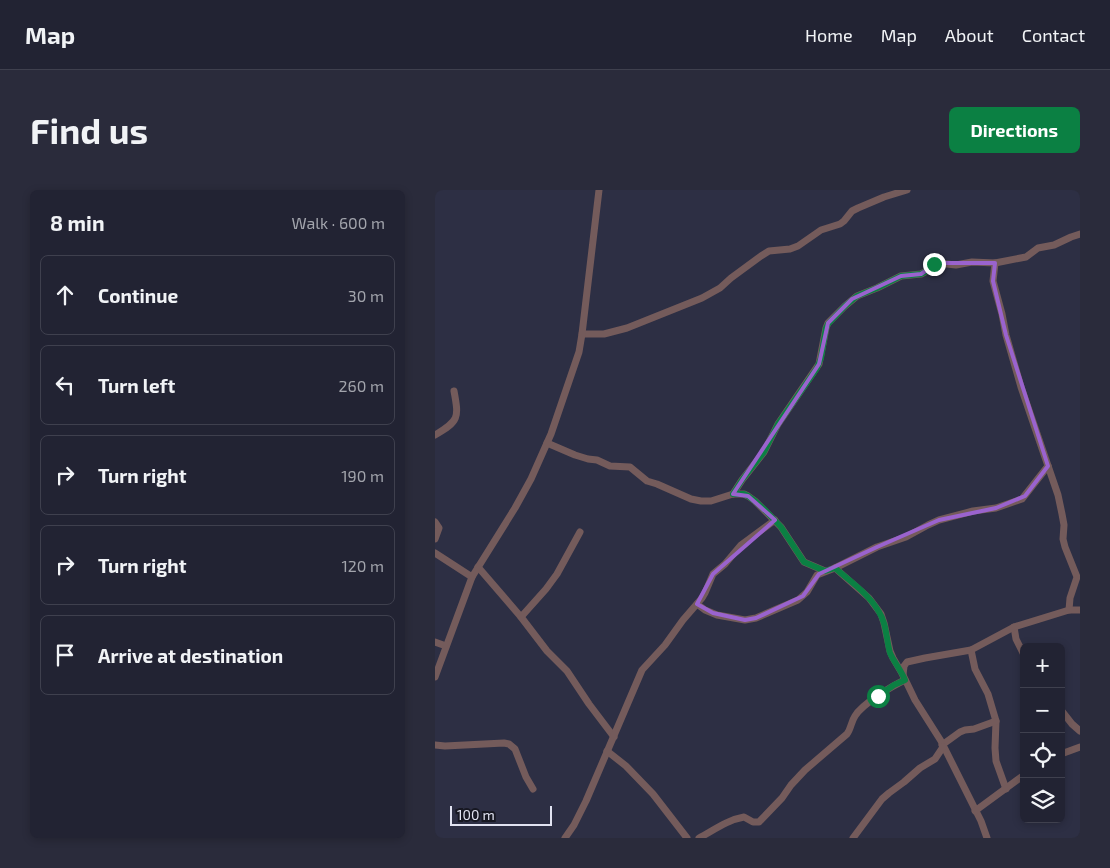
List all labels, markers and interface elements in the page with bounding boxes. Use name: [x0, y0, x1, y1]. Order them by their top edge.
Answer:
text: Map: [25, 20, 75, 49]
text: Home: [805, 24, 853, 46]
text: Map: [881, 24, 917, 46]
text: About: [945, 24, 994, 46]
text: Contact: [1022, 24, 1085, 46]
button: Directions: [949, 107, 1080, 153]
text: Find us: [30, 109, 148, 151]
text: 8 min: [50, 210, 105, 235]
text: Walk · 600 m: [292, 213, 385, 232]
route end: [923, 253, 946, 276]
icon: ahead: [51, 281, 79, 309]
text: Continue: [98, 284, 178, 307]
text: 30 m: [348, 286, 384, 305]
icon: left: [51, 371, 79, 399]
text: Turn left: [98, 374, 175, 397]
text: 260 m: [339, 376, 384, 395]
icon: right: [51, 461, 79, 489]
text: Turn right: [98, 464, 186, 487]
text: 190 m: [341, 466, 384, 485]
icon: right: [51, 551, 79, 579]
text: Turn right: [98, 554, 186, 577]
text: 120 m: [341, 556, 384, 575]
icon: arrive: [51, 641, 79, 669]
map controls: [1020, 643, 1065, 823]
button: +: [1020, 643, 1065, 688]
text: Arrive at destination: [98, 644, 283, 667]
route start: [867, 685, 890, 708]
button: −: [1020, 688, 1065, 733]
button: locate: [1020, 733, 1065, 778]
button: layers: [1020, 778, 1065, 823]
scale bar: [450, 803, 553, 826]
text: 100 m: [457, 806, 495, 823]

